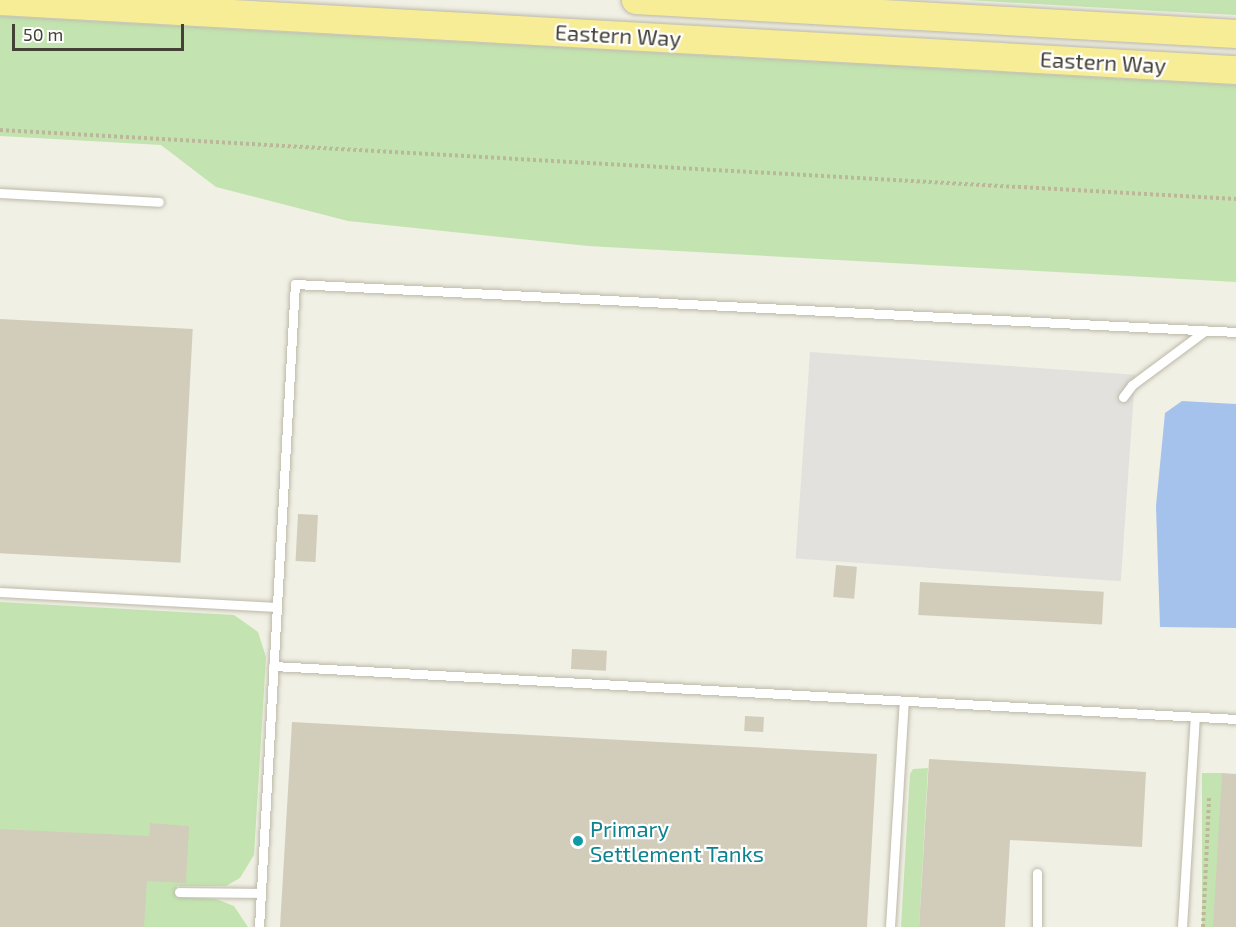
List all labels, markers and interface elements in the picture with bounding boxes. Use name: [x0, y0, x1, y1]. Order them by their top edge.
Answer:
scale bar: [15, 12, 188, 50]
street label: Eastern Way: [554, 19, 682, 51]
text: 50 m: [23, 23, 63, 45]
street label: Eastern Way: [1039, 46, 1167, 78]
place label: Primary Settlement Tanks: [590, 815, 764, 866]
marker: Primary Settlement Tanks: [571, 834, 585, 848]

